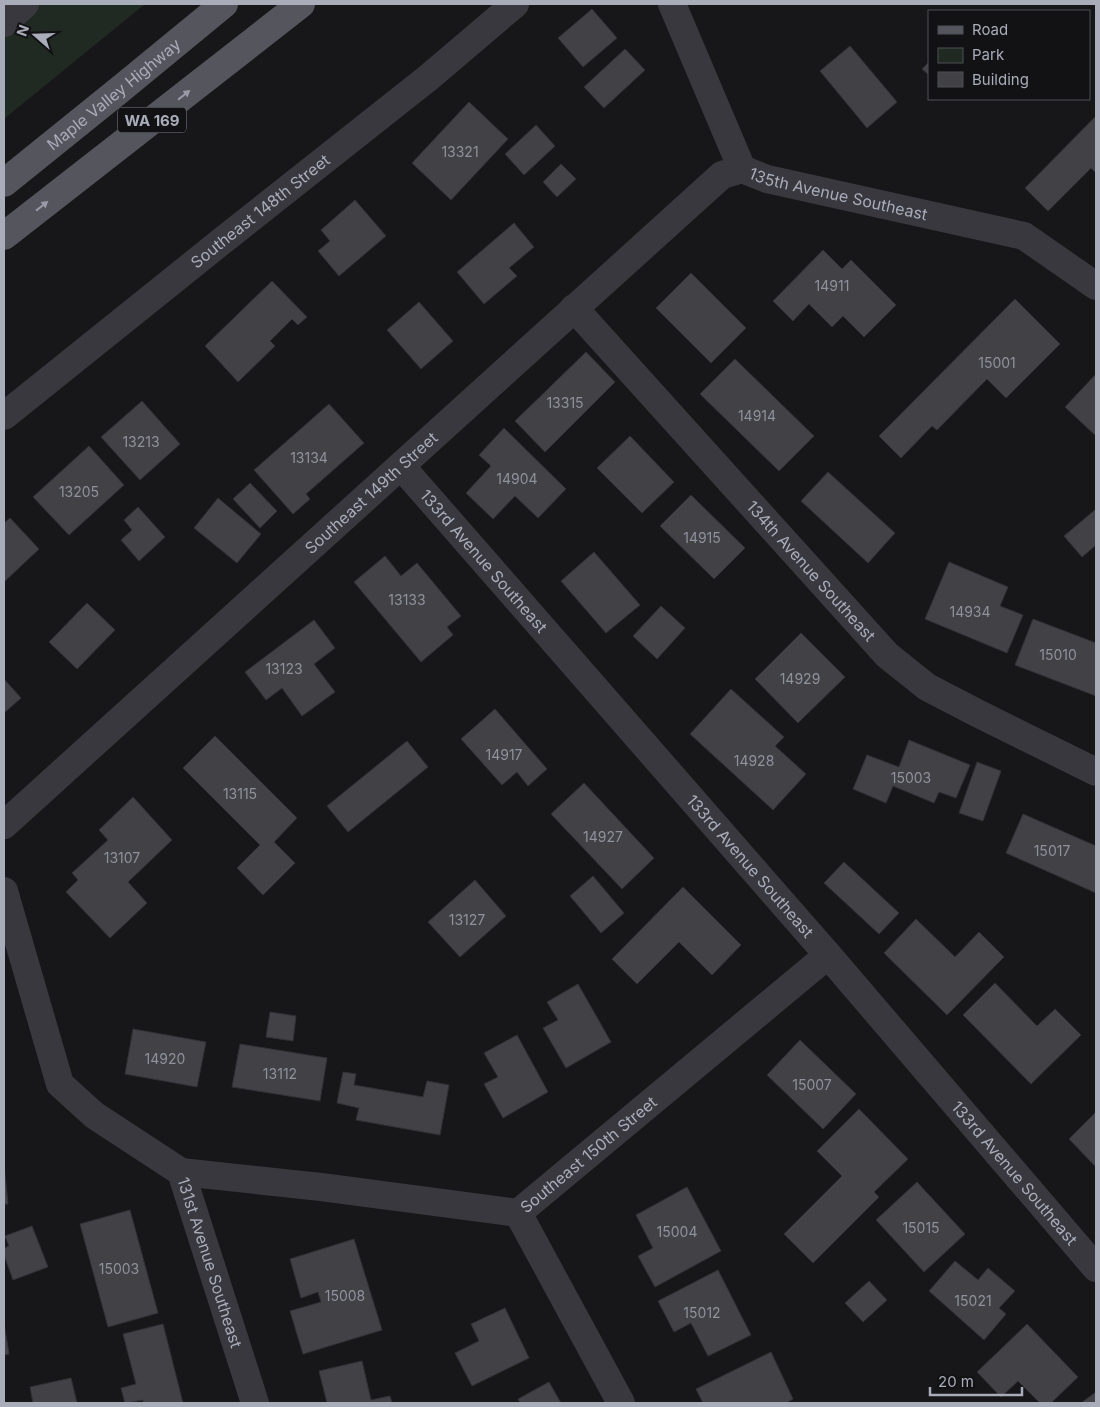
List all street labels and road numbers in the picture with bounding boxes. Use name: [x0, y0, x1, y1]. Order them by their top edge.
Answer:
street label: Maple Valley Highway: [43, 34, 184, 154]
road number: WA 169: [118, 108, 186, 132]
street label: Southeast 148th Street: [187, 150, 334, 272]
street label: 135th Avenue Southeast: [746, 163, 929, 224]
street label: Southeast 149th Street: [300, 428, 441, 558]
street label: 133rd Avenue Southeast: [416, 485, 552, 637]
street label: 134th Avenue Southeast: [742, 496, 880, 645]
street label: 133rd Avenue Southeast: [682, 790, 818, 942]
street label: Southeast 150th Street: [516, 1092, 661, 1217]
street label: 133rd Avenue Southeast: [947, 1097, 1082, 1249]
street label: 131st Avenue Southeast: [173, 1175, 247, 1350]

